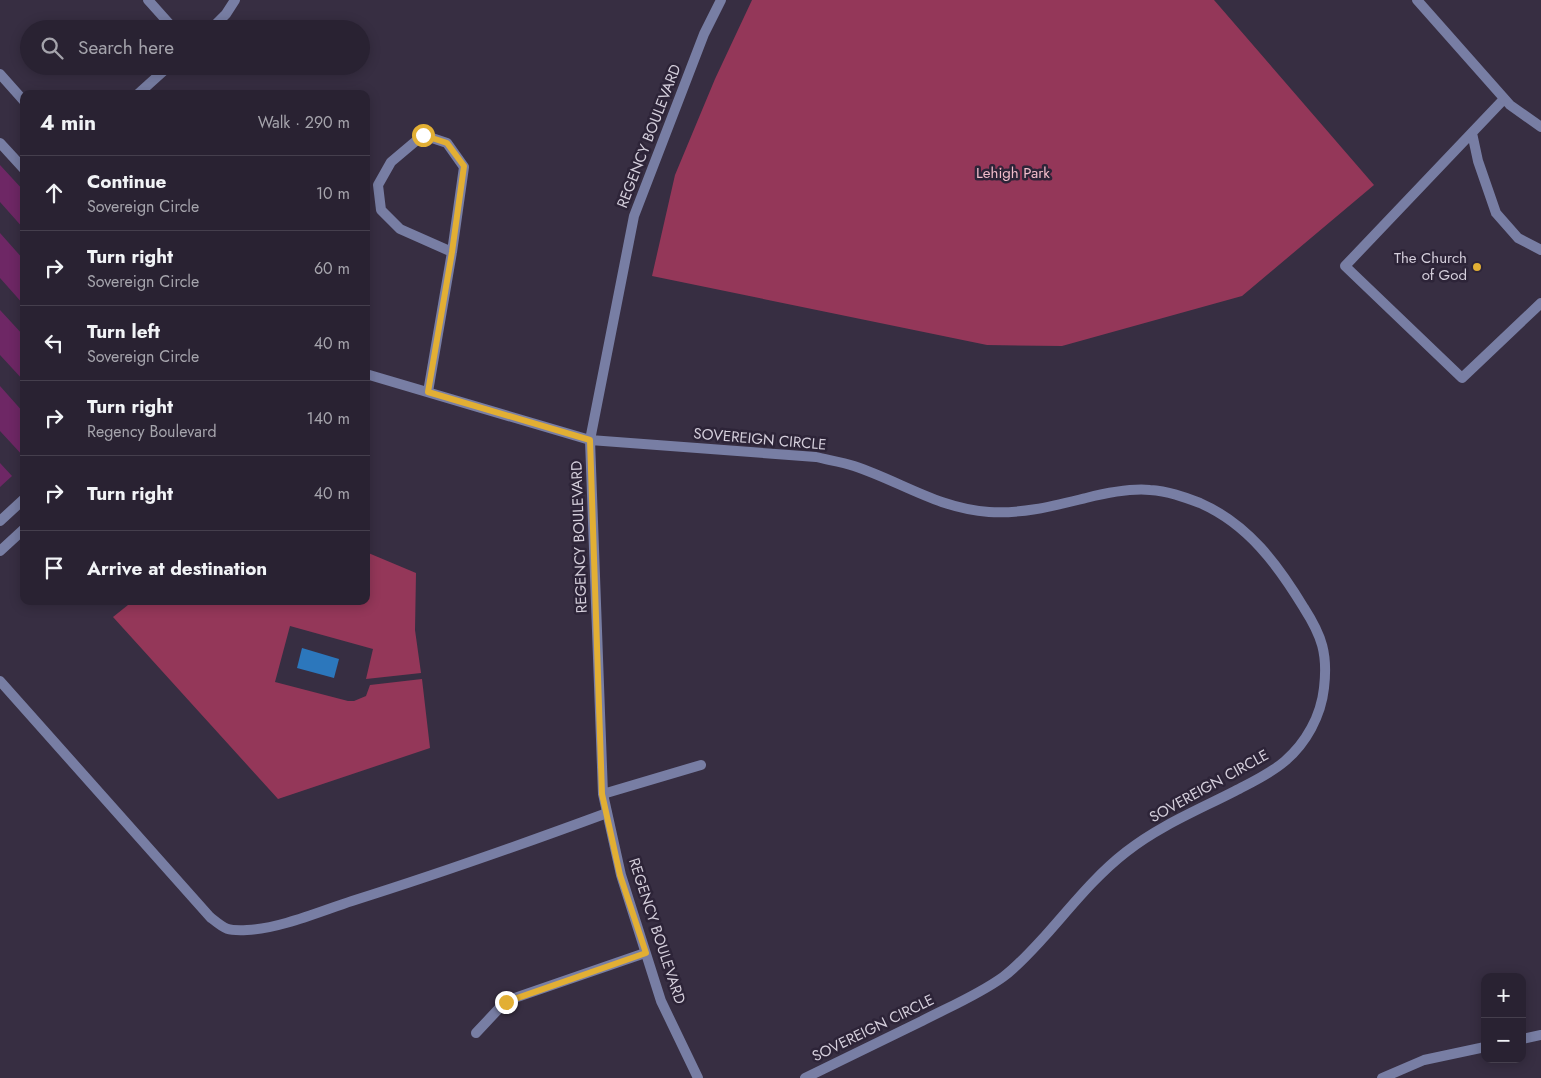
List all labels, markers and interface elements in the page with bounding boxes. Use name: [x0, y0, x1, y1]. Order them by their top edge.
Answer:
search box: [20, 20, 370, 75]
icon: search: [38, 34, 66, 62]
text: Search here: [78, 34, 174, 61]
street label: REGENCY BOULEVARD: [611, 61, 687, 211]
text: 4 min: [40, 108, 96, 138]
text: Walk · 290 m: [258, 111, 350, 134]
route start: [412, 124, 435, 147]
park label: Lehigh Park: [976, 162, 1050, 184]
text: Continue: [87, 168, 166, 195]
icon: ahead: [40, 179, 68, 207]
text: 10 m: [316, 182, 350, 205]
text: Sovereign Circle: [87, 195, 199, 218]
text: Turn right: [87, 243, 173, 270]
place label: The Church of God: [1394, 247, 1467, 286]
icon: right: [40, 254, 68, 282]
text: 60 m: [314, 257, 350, 280]
marker: The Church of God: [1471, 261, 1483, 273]
text: Sovereign Circle: [87, 270, 199, 293]
text: Turn left: [87, 318, 160, 345]
icon: left: [40, 329, 68, 357]
text: 40 m: [314, 332, 350, 355]
text: Sovereign Circle: [87, 345, 199, 368]
text: Turn right: [87, 393, 173, 420]
icon: right: [40, 404, 68, 432]
text: 140 m: [307, 407, 350, 430]
text: Regency Boulevard: [87, 420, 217, 443]
street label: SOVEREIGN CIRCLE: [693, 422, 827, 456]
street label: REGENCY BOULEVARD: [565, 460, 593, 614]
icon: right: [40, 479, 68, 507]
text: Turn right: [87, 480, 173, 507]
text: 40 m: [314, 482, 350, 505]
icon: arrive: [40, 554, 68, 582]
text: Arrive at destination: [87, 555, 267, 582]
street label: SOVEREIGN CIRCLE: [1145, 744, 1273, 828]
street label: REGENCY BOULEVARD: [623, 855, 691, 1007]
map controls: [1481, 973, 1526, 1063]
button: +: [1481, 973, 1526, 1018]
street label: SOVEREIGN CIRCLE: [808, 989, 938, 1067]
route end: [495, 991, 518, 1014]
button: −: [1481, 1018, 1526, 1063]

